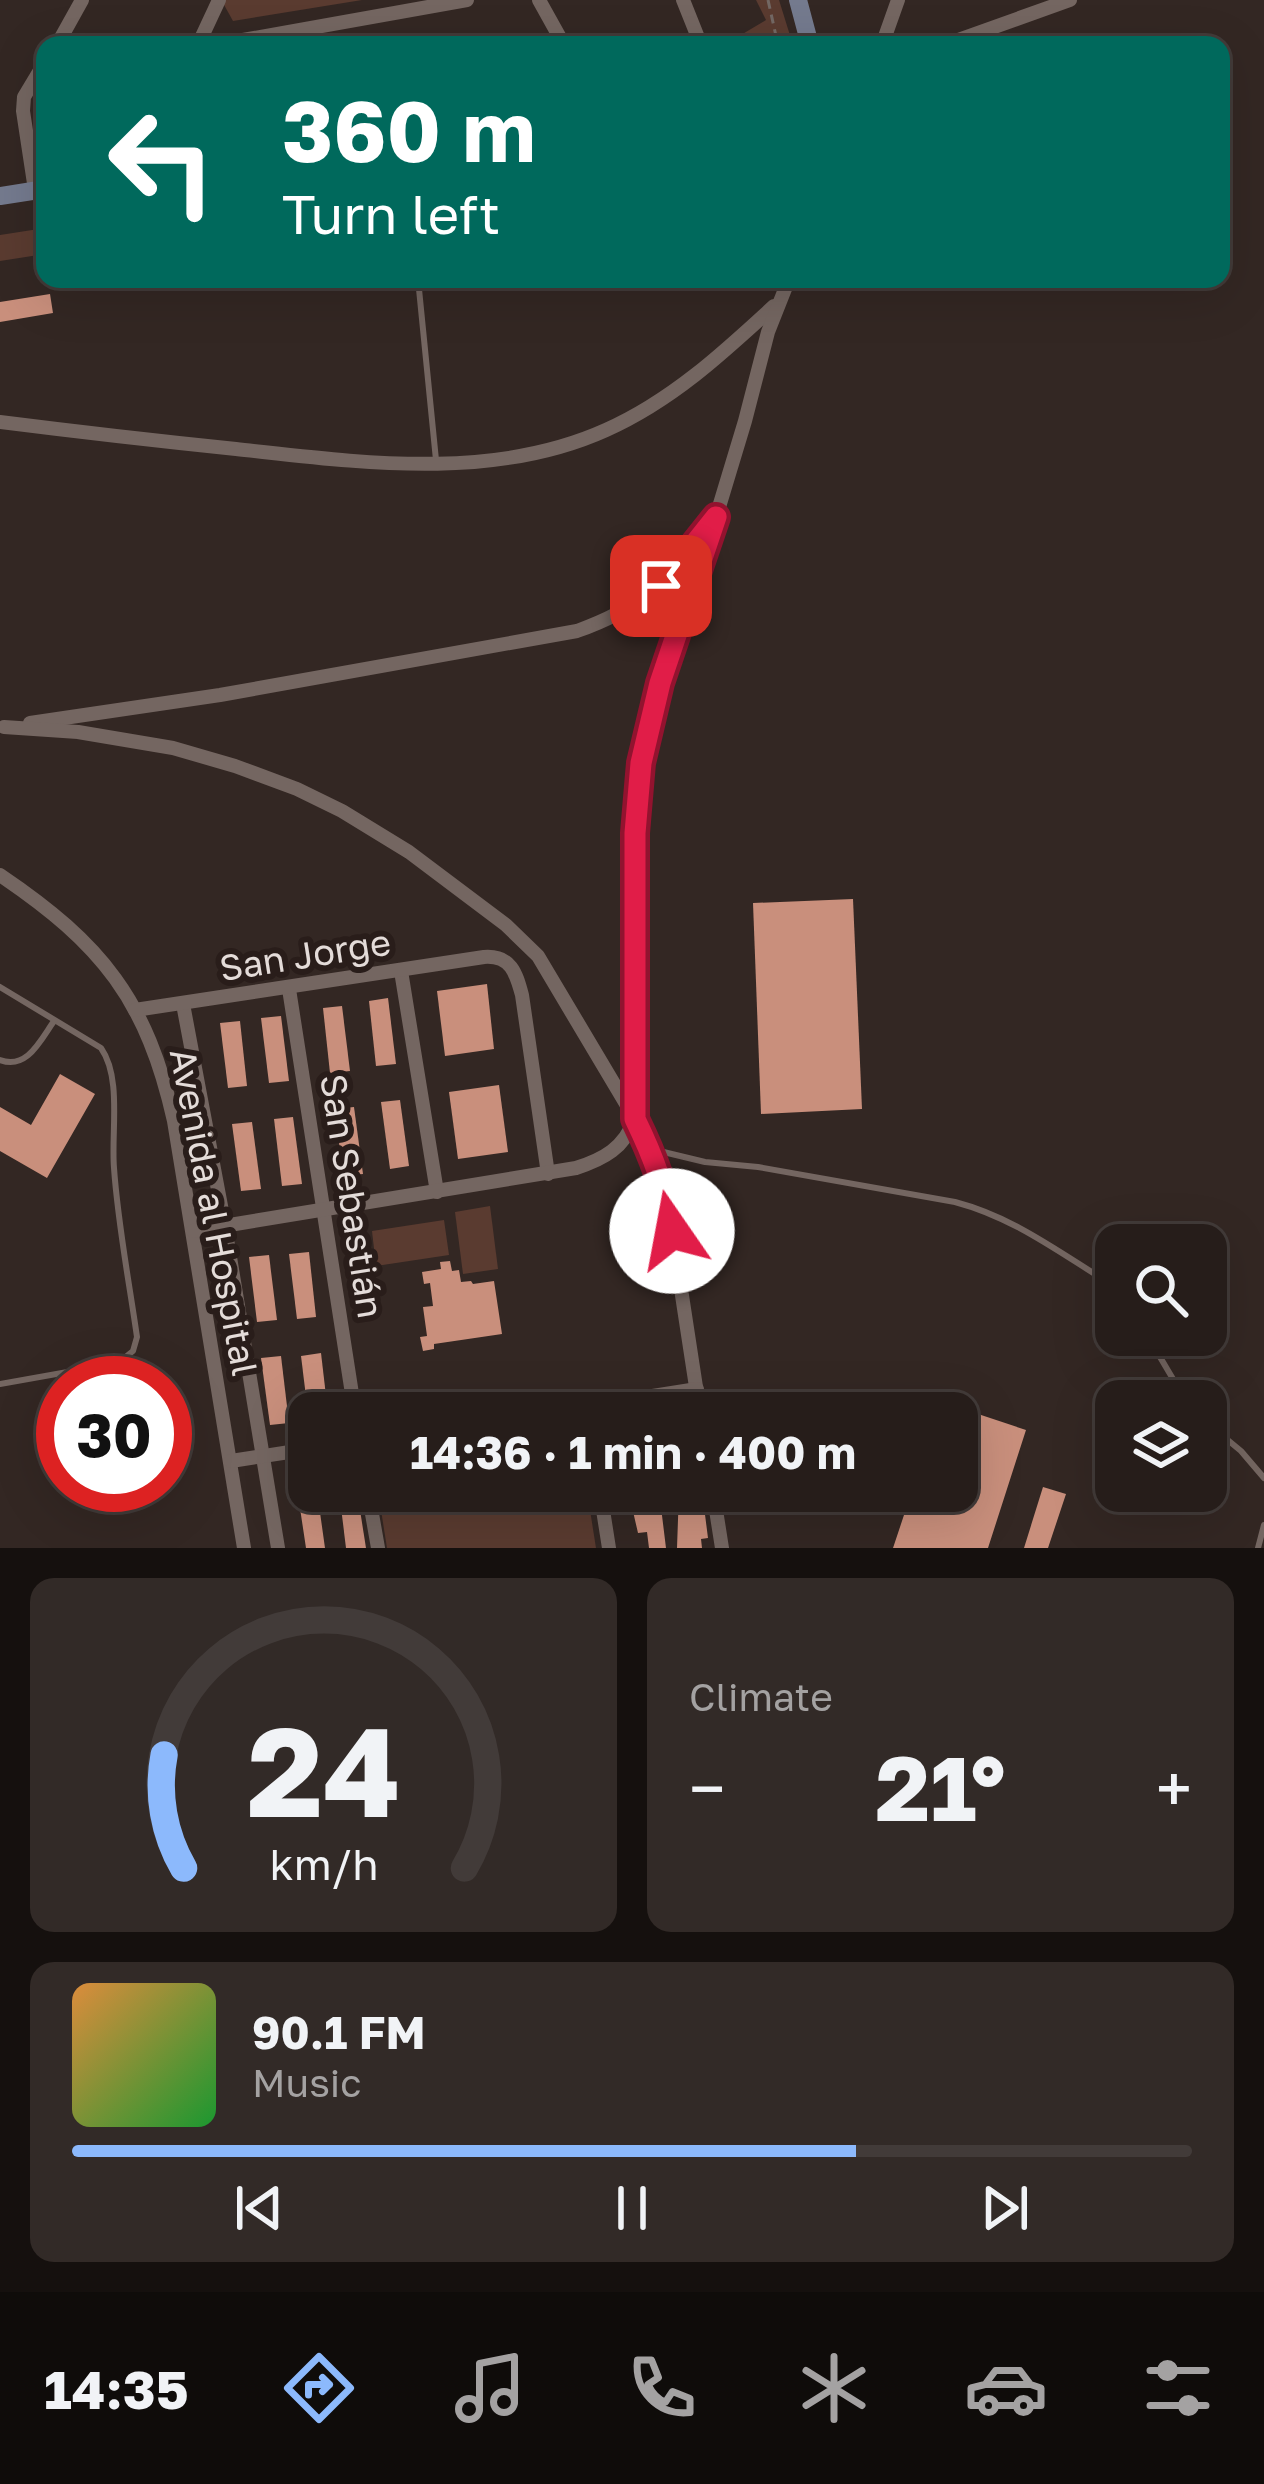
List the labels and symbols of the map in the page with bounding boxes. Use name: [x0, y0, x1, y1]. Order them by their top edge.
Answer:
pin: [610, 535, 712, 637]
street label: San Jorge: [216, 920, 394, 989]
street label: Avenida al Hospital: [162, 1045, 267, 1379]
street label: San Sebastián: [312, 1071, 393, 1321]
position arrow: [609, 1168, 735, 1294]
speed limit sign: 30: [36, 1356, 192, 1512]

